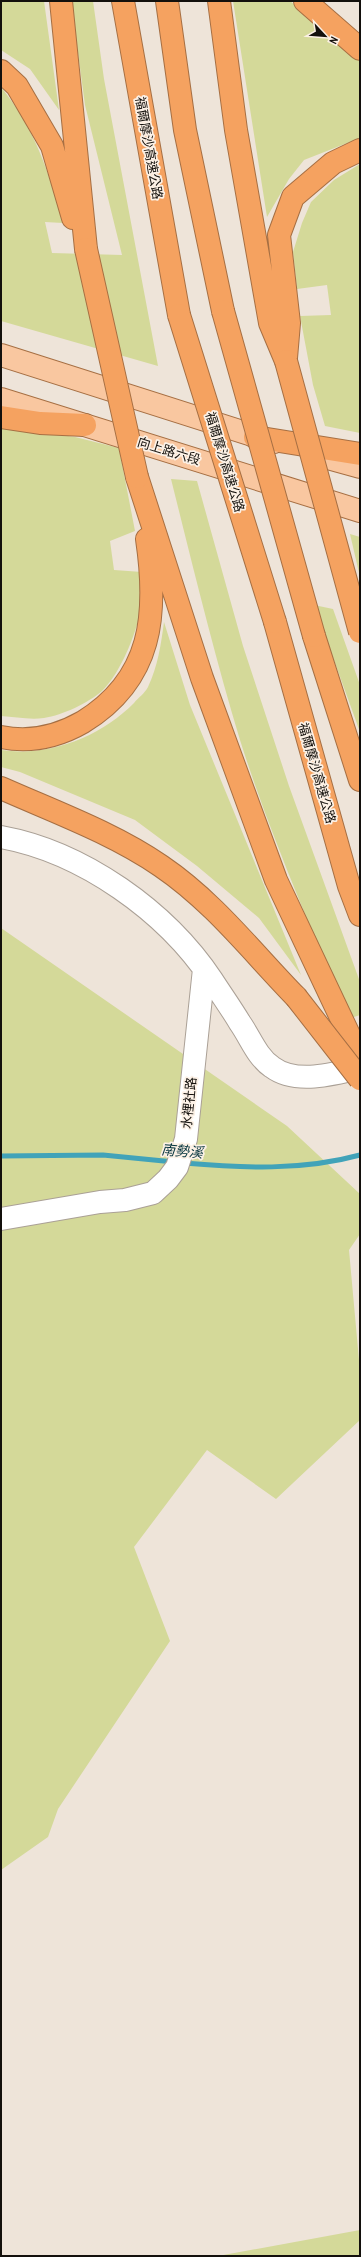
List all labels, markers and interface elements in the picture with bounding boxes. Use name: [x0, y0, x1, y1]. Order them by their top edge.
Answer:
north arrow: [305, 16, 345, 56]
text: N: [326, 34, 342, 46]
street label: 福爾摩沙高速公路: [132, 95, 166, 201]
street label: 福爾摩沙高速公路: [202, 410, 248, 514]
street label: 向上路六段: [135, 433, 203, 469]
street label: 福爾摩沙高速公路: [294, 721, 340, 825]
street label: 水裡社路: [178, 1076, 200, 1130]
water label: 南勢溪: [160, 1140, 206, 1162]

